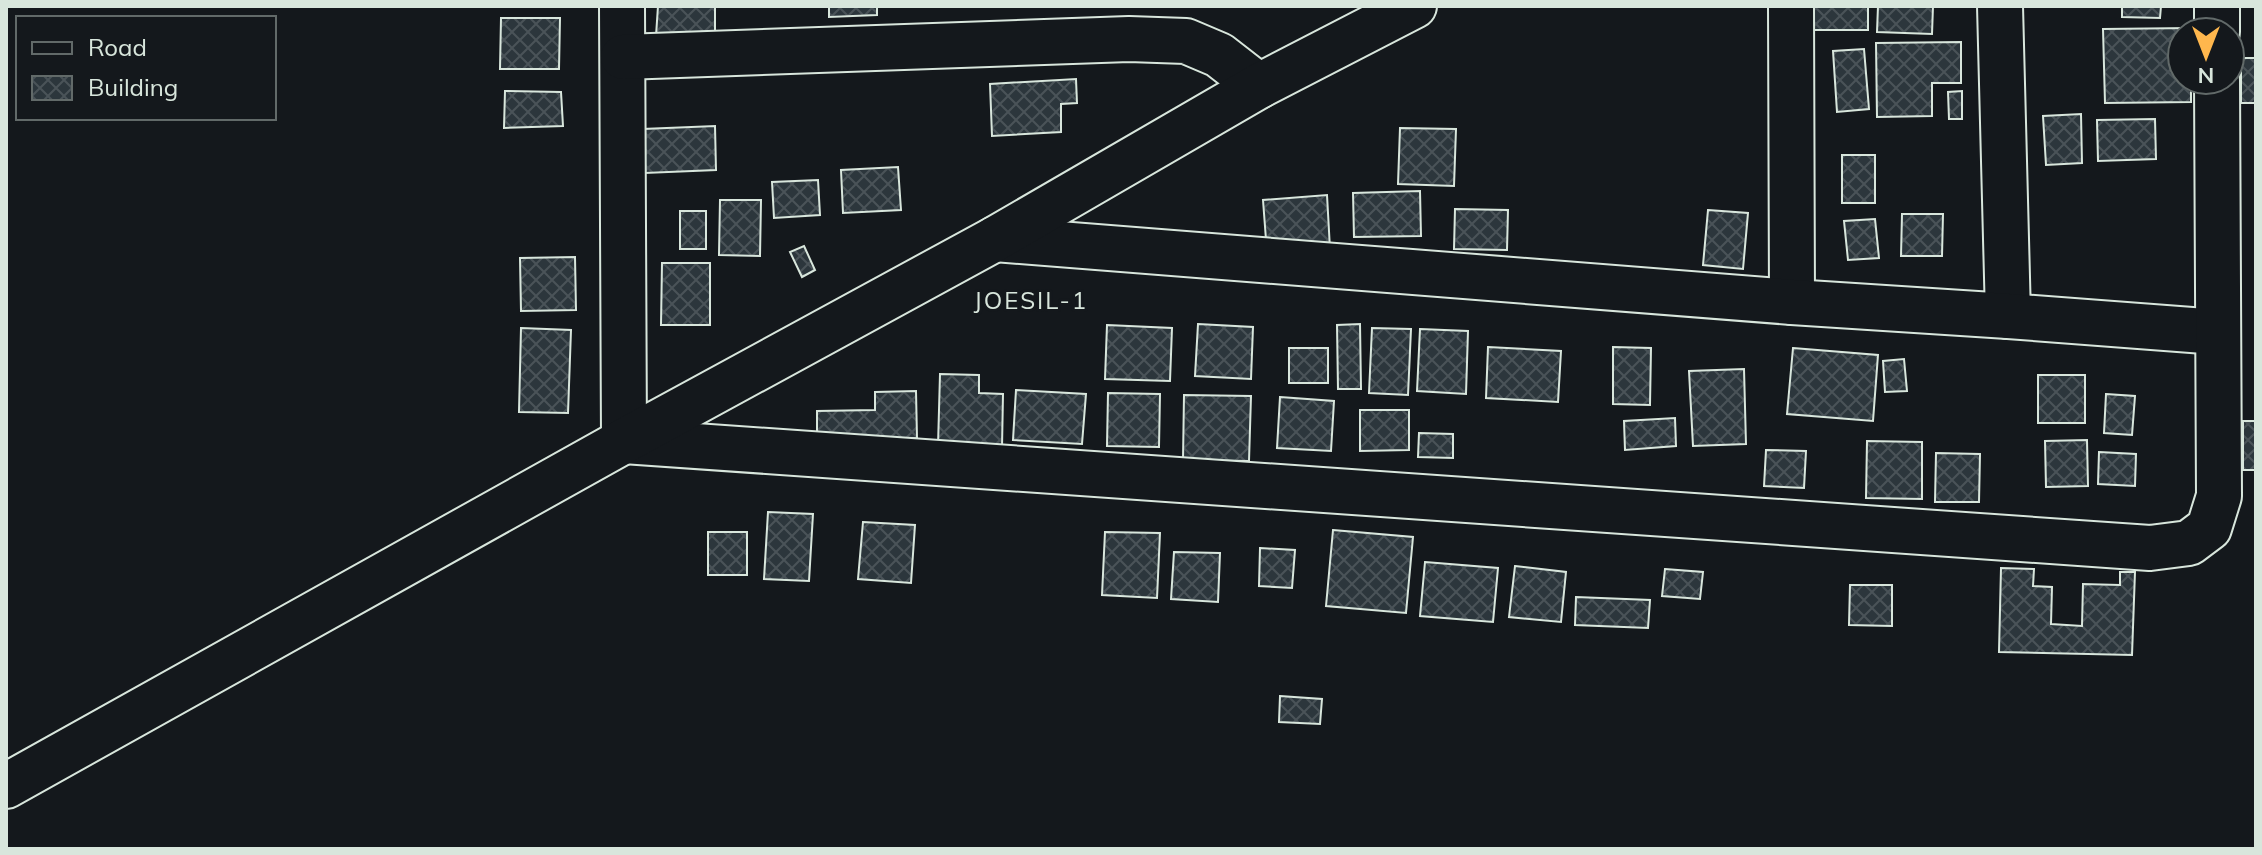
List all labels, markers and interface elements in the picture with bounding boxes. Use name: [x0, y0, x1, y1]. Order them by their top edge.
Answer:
legend: [16, 16, 276, 120]
north arrow: [2166, 16, 2246, 96]
text: Road: [88, 32, 147, 62]
text: N: [2198, 62, 2214, 90]
text: Building: [88, 72, 178, 102]
district label: JOESIL-1: [974, 285, 1088, 315]

